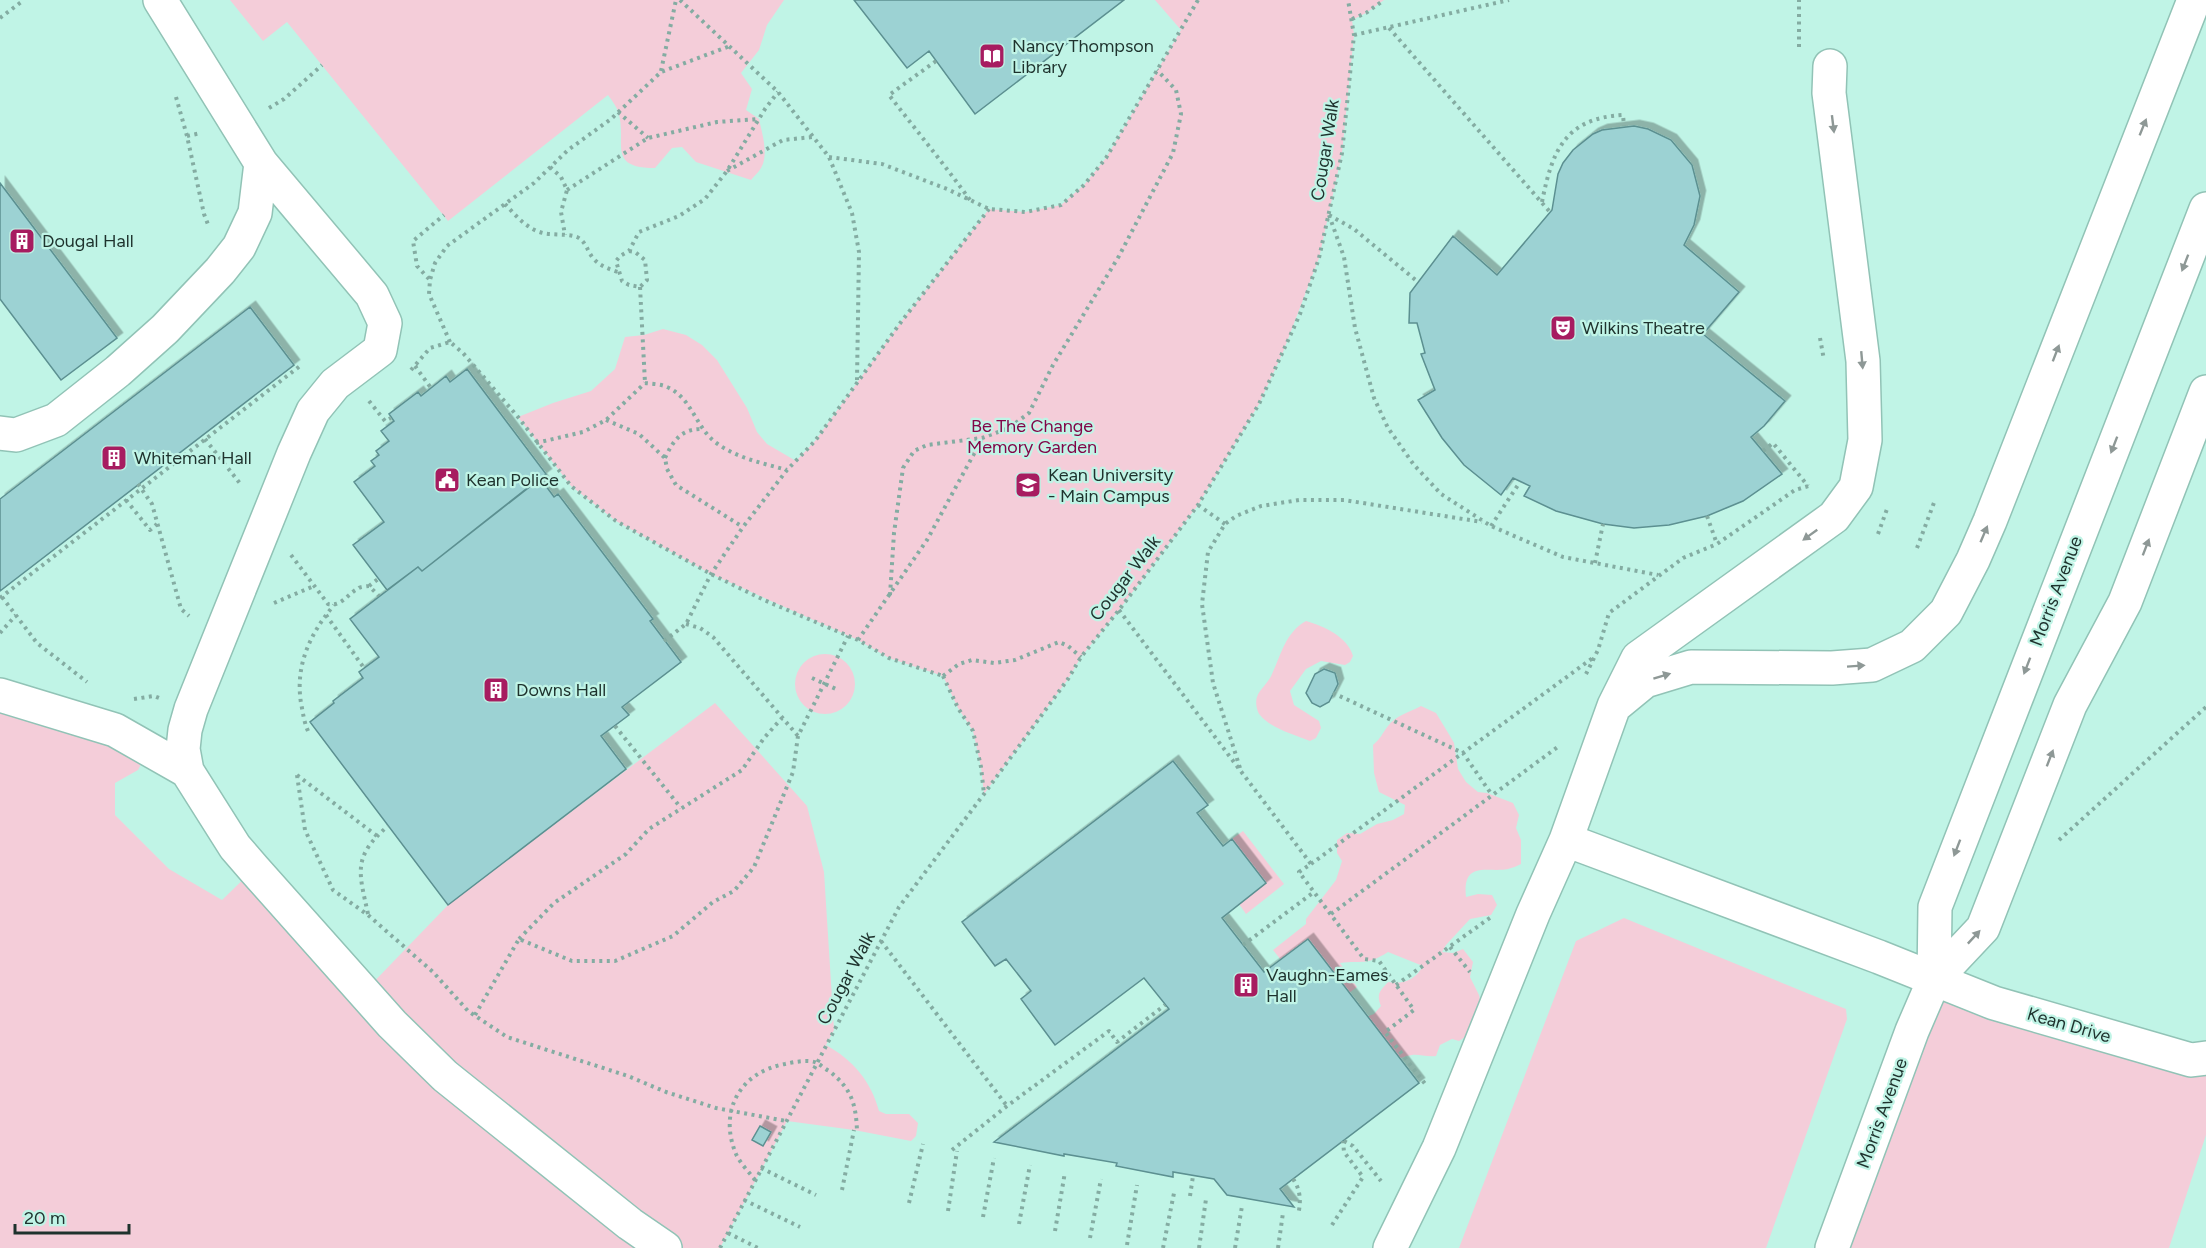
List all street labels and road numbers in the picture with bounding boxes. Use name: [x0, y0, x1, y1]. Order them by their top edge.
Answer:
street label: Cougar Walk: [1306, 98, 1344, 202]
street label: Cougar Walk: [1085, 531, 1165, 625]
street label: Morris Avenue: [2025, 533, 2087, 649]
street label: Cougar Walk: [812, 927, 880, 1028]
street label: Kean Drive: [2025, 1003, 2114, 1047]
street label: Morris Avenue: [1852, 1055, 1912, 1171]

